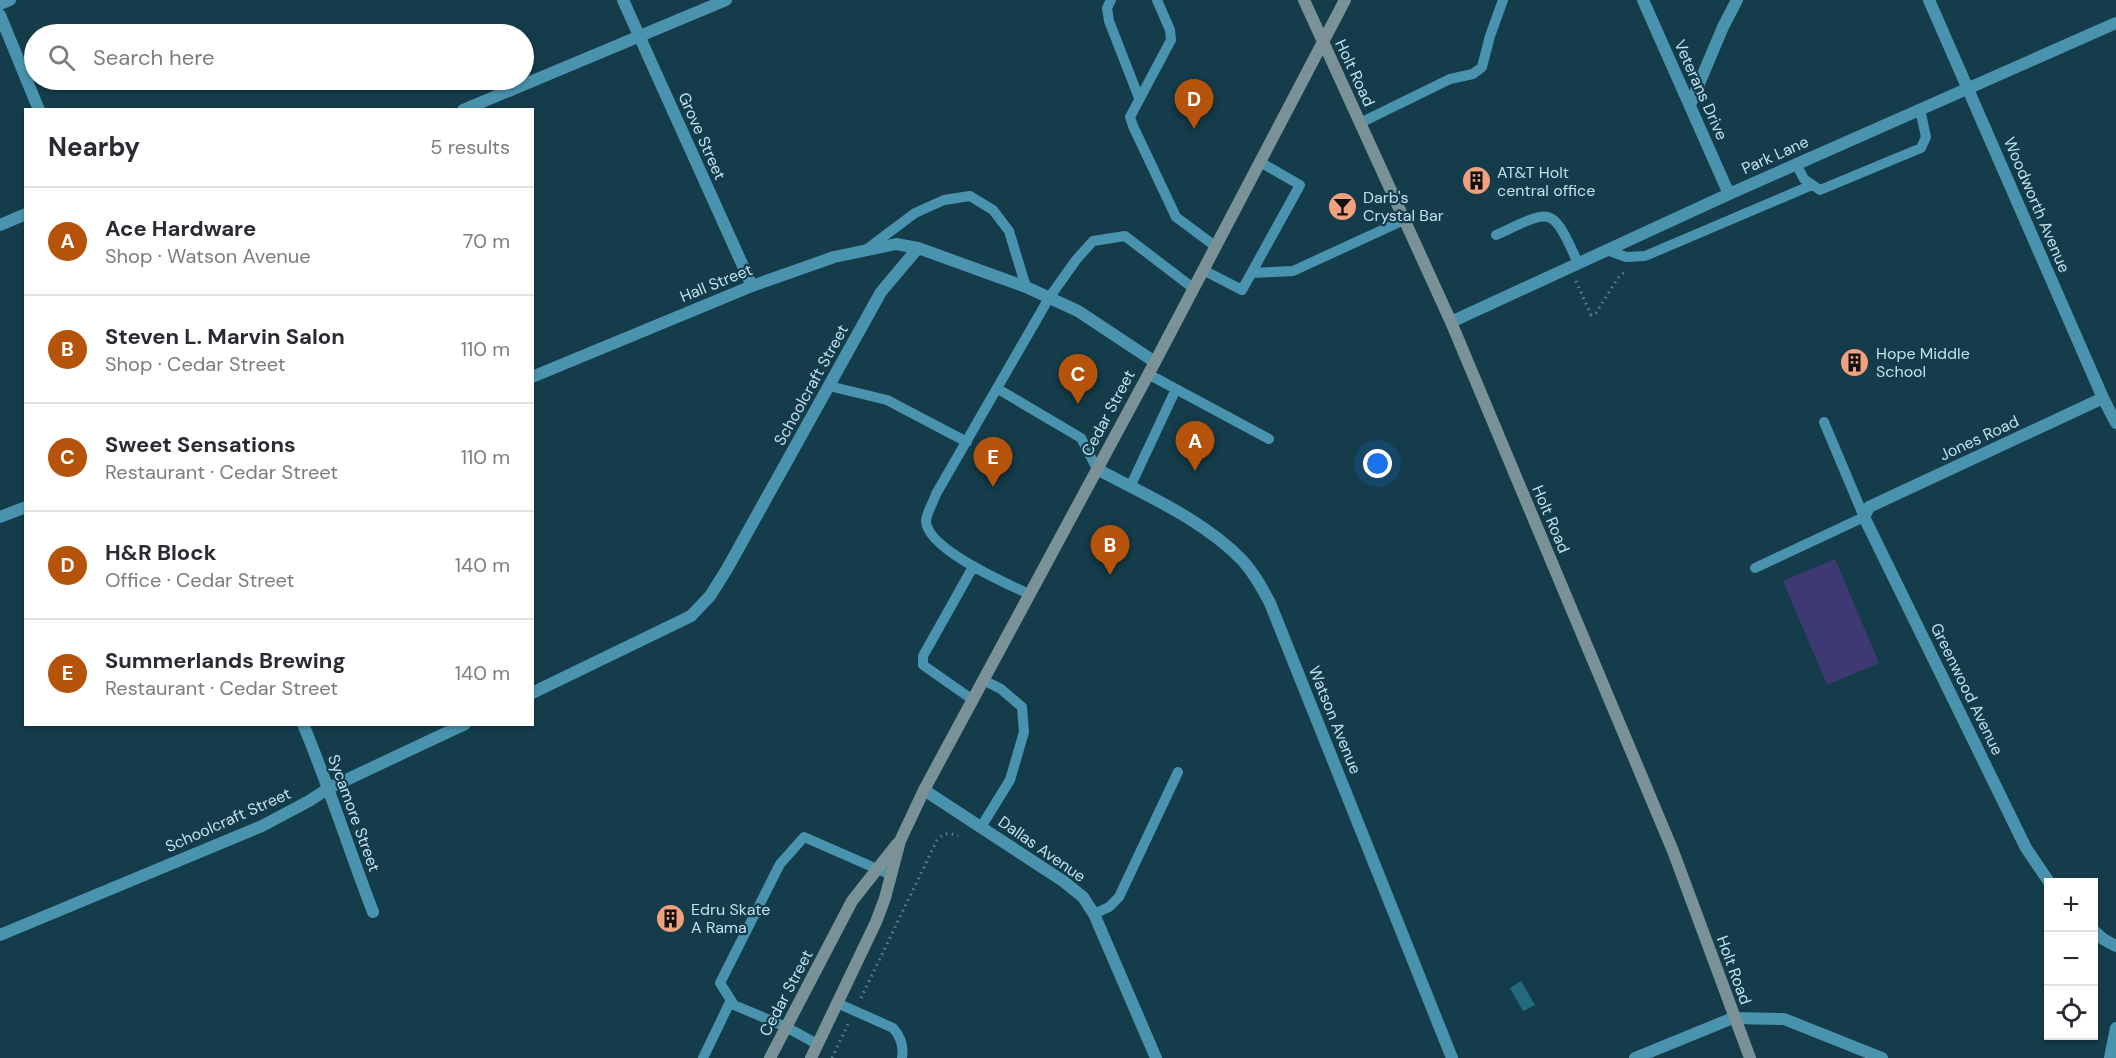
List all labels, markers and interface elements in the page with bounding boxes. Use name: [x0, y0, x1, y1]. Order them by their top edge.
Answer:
search box: [24, 24, 534, 90]
street label: Holt Road: [1330, 36, 1380, 110]
street label: Veterans Drive: [1670, 37, 1732, 143]
icon: search: [45, 41, 78, 74]
text: Search here: [93, 43, 214, 72]
pin: D: [1174, 80, 1214, 129]
street label: Grove Street: [673, 89, 731, 183]
text: Nearby: [48, 130, 140, 164]
street label: Park Lane: [1738, 131, 1812, 179]
text: 5 results: [430, 134, 510, 160]
street label: Woodworth Avenue: [1999, 134, 2075, 276]
place label: AT&T Holt central office: [1497, 162, 1595, 201]
building icon: AT&T Holt central office: [1460, 165, 1492, 197]
place label: Darb's Crystal Bar: [1363, 187, 1444, 226]
bar icon: Darb's Crystal Bar: [1326, 190, 1358, 222]
text: Ace Hardware: [105, 214, 256, 243]
text: A: [60, 228, 75, 254]
text: 70 m: [463, 228, 510, 254]
text: Shop · Watson Avenue: [105, 243, 311, 269]
street label: Hall Street: [677, 259, 755, 307]
street label: Schoolcraft Street: [769, 321, 853, 449]
text: Steven L. Marvin Salon: [105, 322, 345, 351]
text: B: [61, 336, 74, 362]
text: 110 m: [461, 336, 510, 362]
place label: Hope Middle School: [1876, 343, 1970, 382]
building icon: Hope Middle School: [1839, 346, 1871, 378]
text: Shop · Cedar Street: [105, 351, 286, 377]
pin: C: [1058, 354, 1098, 404]
street label: Cedar Street: [1077, 367, 1139, 459]
street label: Jones Road: [1936, 410, 2022, 466]
pin: A: [1176, 422, 1214, 471]
text: Sweet Sensations: [105, 430, 296, 459]
pin: E: [974, 438, 1012, 487]
text: C: [60, 444, 75, 470]
text: 110 m: [461, 444, 510, 470]
your location: [1363, 449, 1392, 478]
text: Restaurant · Cedar Street: [105, 459, 338, 485]
street label: Holt Road: [1527, 482, 1575, 556]
pin: B: [1090, 526, 1130, 575]
text: H&R Block: [105, 538, 216, 567]
text: D: [60, 552, 75, 578]
text: 140 m: [455, 552, 510, 578]
text: Office · Cedar Street: [105, 567, 294, 593]
street label: Greenwood Avenue: [1926, 619, 2008, 759]
text: Summerlands Brewing: [105, 646, 346, 675]
text: E: [62, 660, 73, 686]
text: 140 m: [455, 660, 510, 686]
street label: Watson Avenue: [1304, 663, 1366, 777]
text: Restaurant · Cedar Street: [105, 675, 338, 701]
street label: Sycamore Street: [323, 751, 385, 875]
street label: Schoolcraft Street: [162, 783, 294, 857]
street label: Dallas Avenue: [994, 811, 1090, 887]
map controls: [2044, 878, 2098, 1040]
button: +: [2044, 878, 2098, 932]
place label: Edru Skate A Rama: [691, 899, 770, 938]
building icon: Edru Skate A Rama: [654, 902, 686, 934]
button: −: [2044, 932, 2098, 986]
street label: Holt Road: [1712, 933, 1756, 1007]
street label: Cedar Street: [754, 946, 818, 1040]
button: locate: [2044, 986, 2098, 1040]

